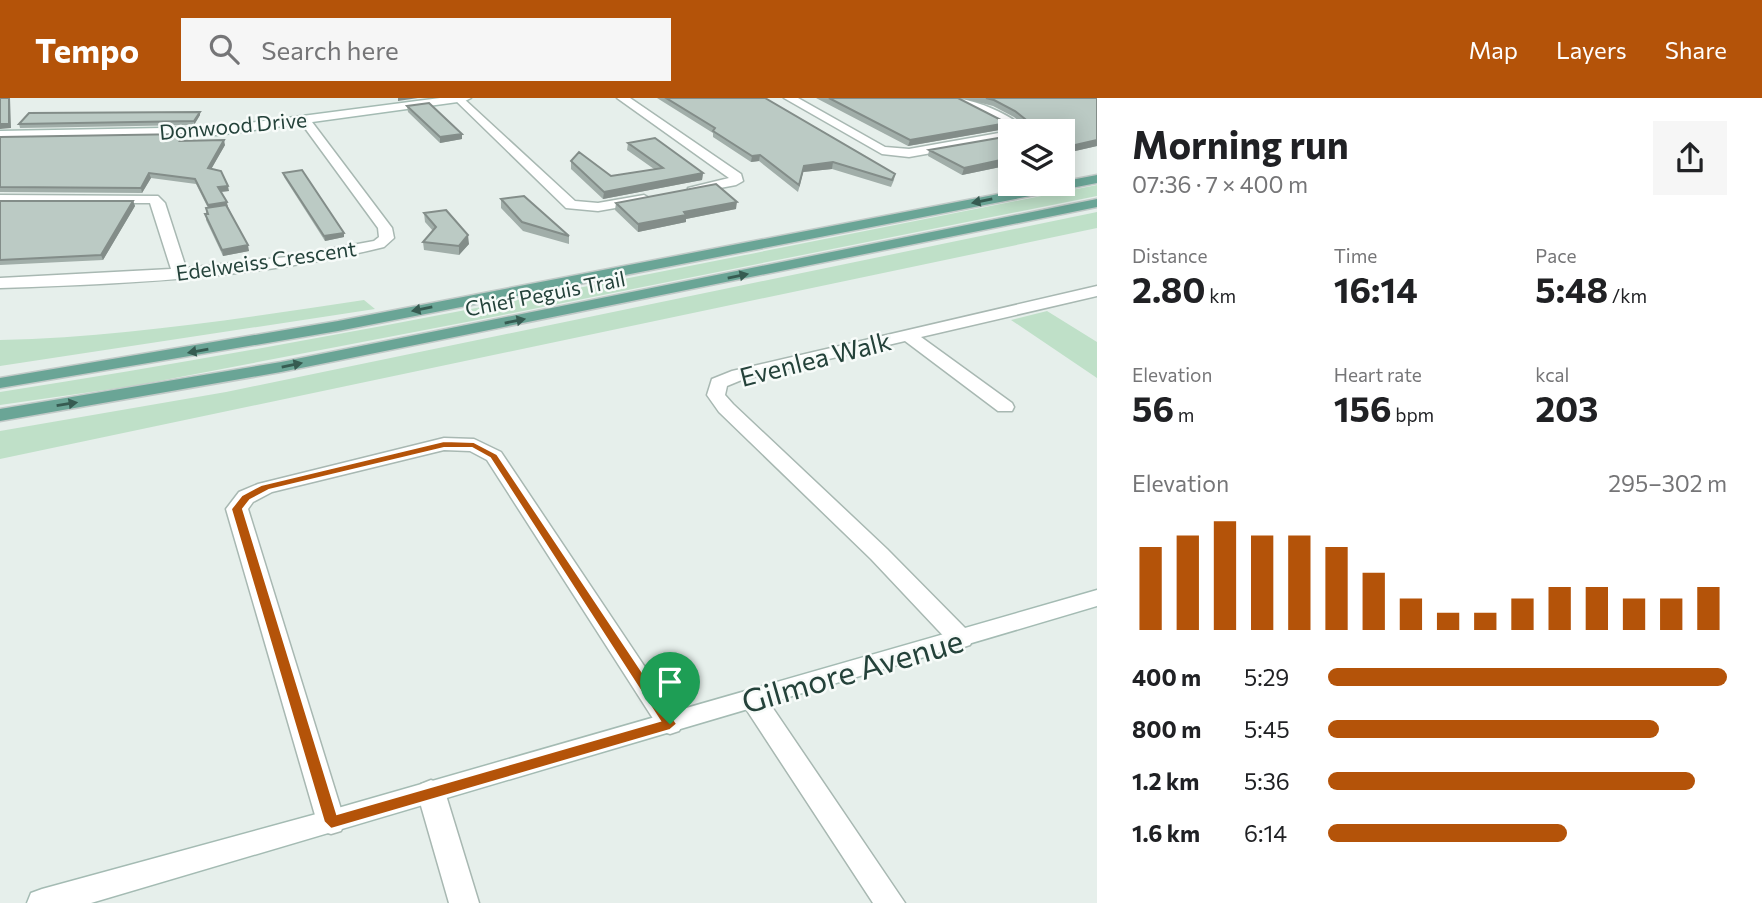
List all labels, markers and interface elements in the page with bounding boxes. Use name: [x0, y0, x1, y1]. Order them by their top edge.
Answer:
search box: [181, 18, 671, 81]
text: Tempo: [35, 29, 139, 70]
icon: search: [205, 30, 243, 68]
text: Search here: [261, 34, 399, 65]
text: Map: [1469, 35, 1518, 64]
text: Layers: [1556, 35, 1627, 64]
text: Share: [1665, 35, 1727, 64]
street label: Donwood Drive: [158, 106, 308, 144]
map controls: [998, 119, 1075, 196]
button: layers: [998, 119, 1075, 196]
text: Morning run: [1132, 120, 1349, 167]
button: share: [1653, 121, 1727, 195]
text: 07:36 · 7 × 400 m: [1132, 170, 1308, 198]
one-way arrow: [971, 196, 993, 207]
street label: Edelweiss Crescent: [174, 235, 358, 285]
text: Distance: [1132, 244, 1208, 267]
text: Time: [1334, 244, 1377, 267]
text: Pace: [1535, 244, 1577, 267]
street label: Chief Peguis Trail: [463, 265, 627, 321]
text: 2.80: [1132, 267, 1206, 310]
text: 16:14: [1334, 267, 1418, 310]
text: 5:48: [1535, 267, 1608, 310]
one-way arrow: [727, 270, 749, 281]
text: km: [1206, 284, 1236, 307]
text: /km: [1608, 284, 1647, 307]
one-way arrow: [411, 304, 433, 315]
one-way arrow: [504, 315, 526, 326]
street label: Evenlea Walk: [736, 324, 894, 392]
one-way arrow: [187, 345, 209, 356]
one-way arrow: [281, 360, 303, 371]
text: Elevation: [1132, 363, 1212, 386]
text: Heart rate: [1334, 363, 1422, 386]
text: kcal: [1535, 363, 1569, 386]
text: 56: [1132, 386, 1174, 429]
text: 156: [1334, 386, 1392, 429]
text: 203: [1535, 386, 1598, 429]
one-way arrow: [57, 398, 79, 409]
text: m: [1174, 403, 1194, 426]
text: bpm: [1392, 403, 1434, 426]
text: Elevation: [1132, 469, 1229, 497]
text: 295–302 m: [1608, 469, 1727, 497]
street label: Gilmore Avenue: [737, 619, 967, 721]
pin: [640, 652, 700, 724]
icon: arrive: [651, 663, 689, 701]
text: 400 m: [1132, 663, 1201, 691]
text: 5:29: [1244, 663, 1289, 691]
text: 800 m: [1132, 715, 1201, 743]
text: 5:45: [1244, 715, 1290, 743]
text: 1.2 km: [1132, 767, 1199, 795]
text: 5:36: [1244, 767, 1290, 795]
text: 1.6 km: [1132, 819, 1200, 847]
text: 6:14: [1244, 819, 1287, 847]

